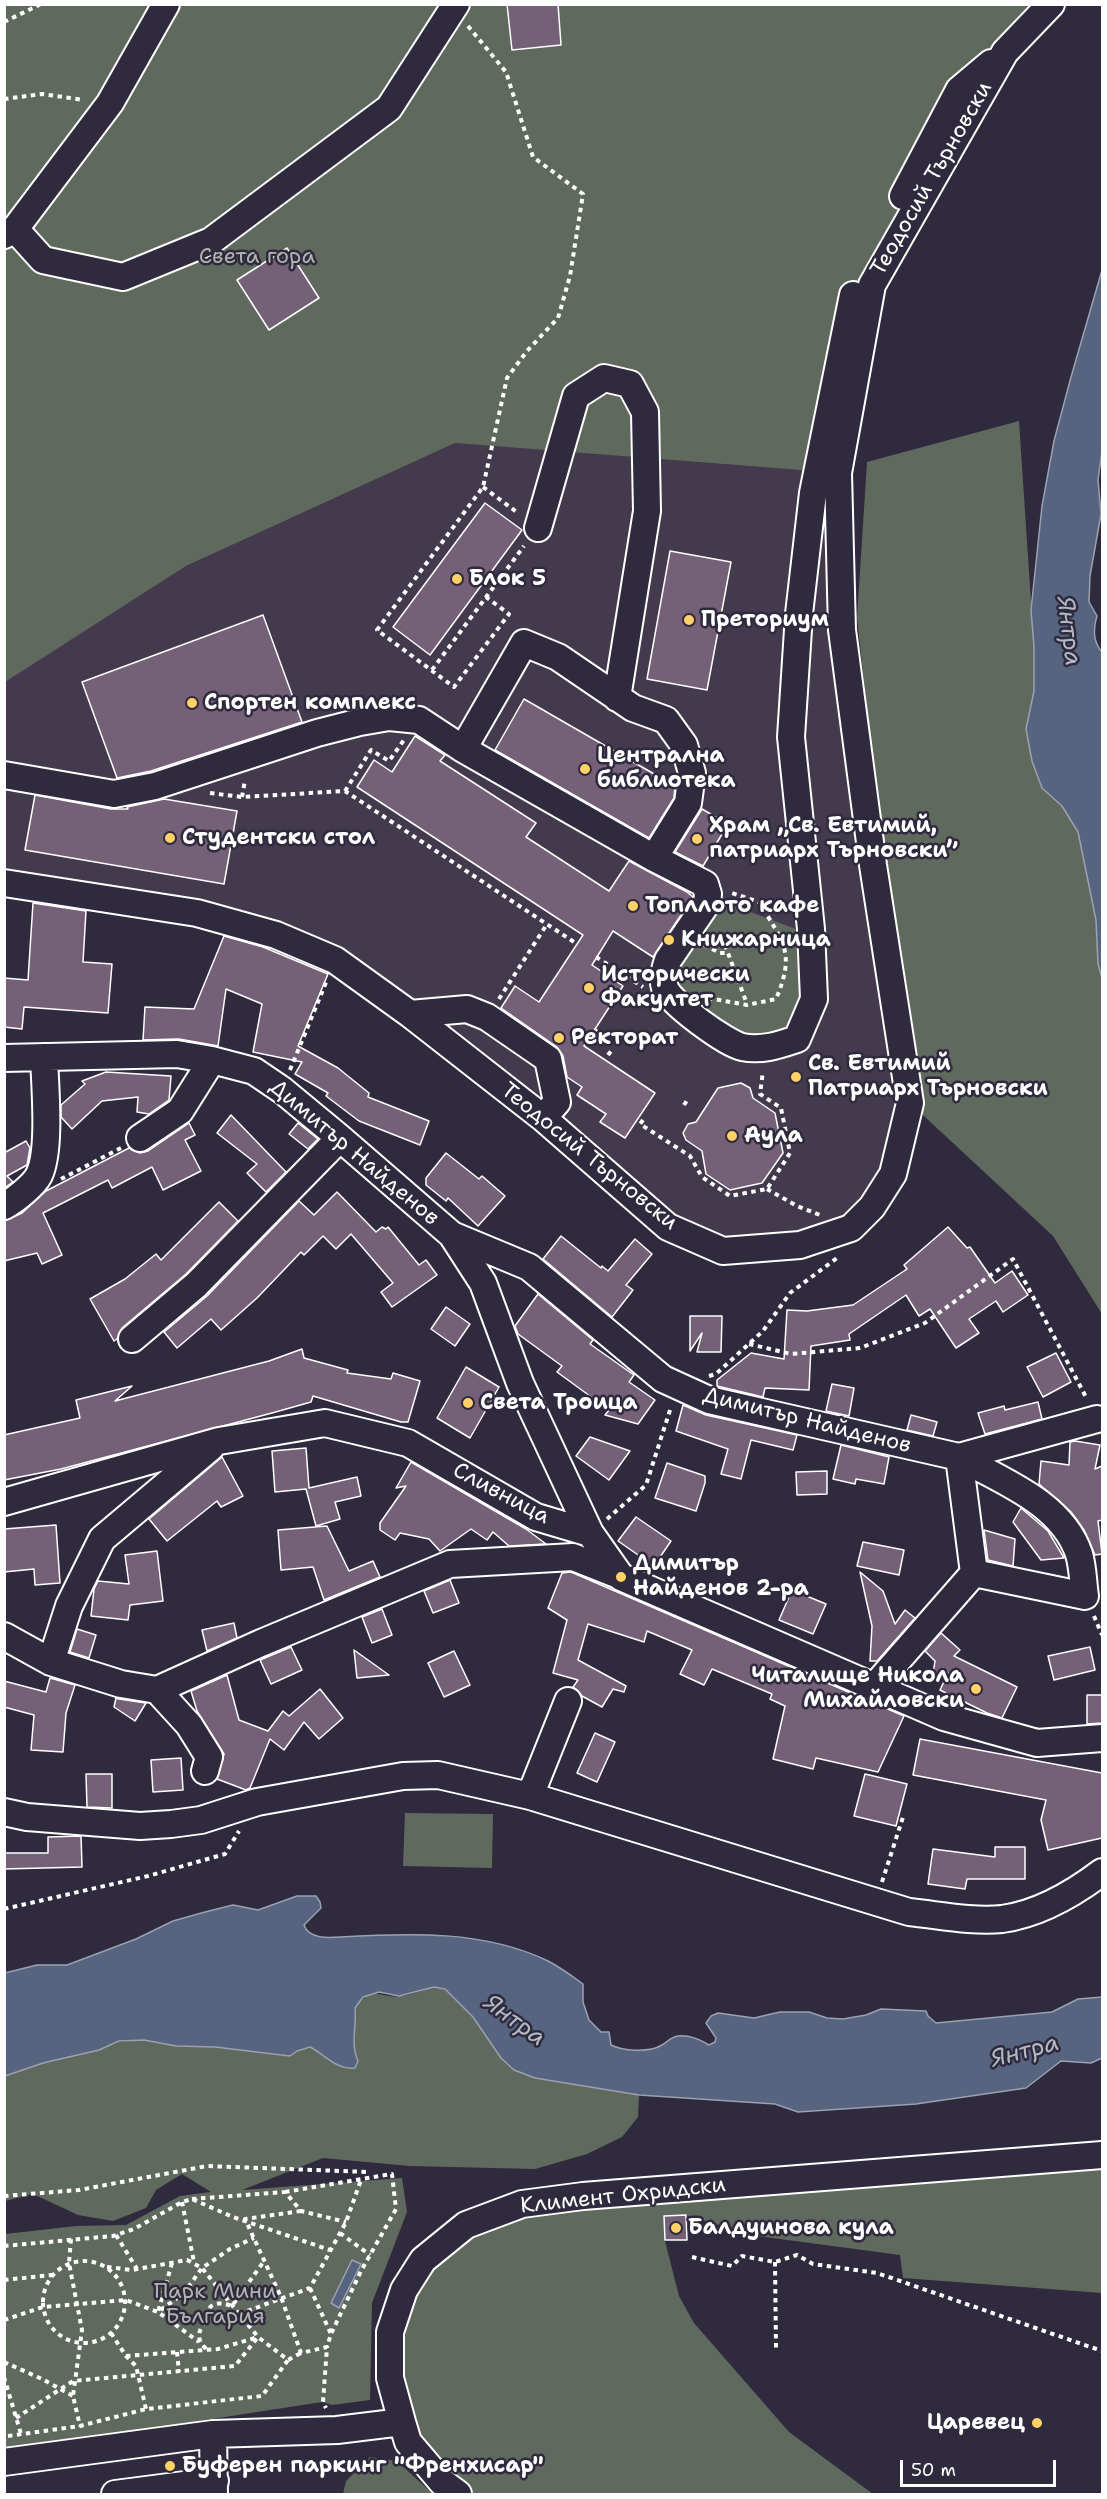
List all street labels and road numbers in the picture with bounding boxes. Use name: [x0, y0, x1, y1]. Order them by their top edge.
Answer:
street label: Теодосий Търновски: [866, 77, 998, 281]
street label: Димитър Найденов: [264, 1074, 444, 1232]
street label: Теодосий Търновски: [495, 1078, 683, 1236]
street label: Димитър Найденов: [700, 1382, 914, 1460]
street label: Сливница: [448, 1457, 554, 1531]
street label: Климент Охридски: [519, 2172, 727, 2220]

